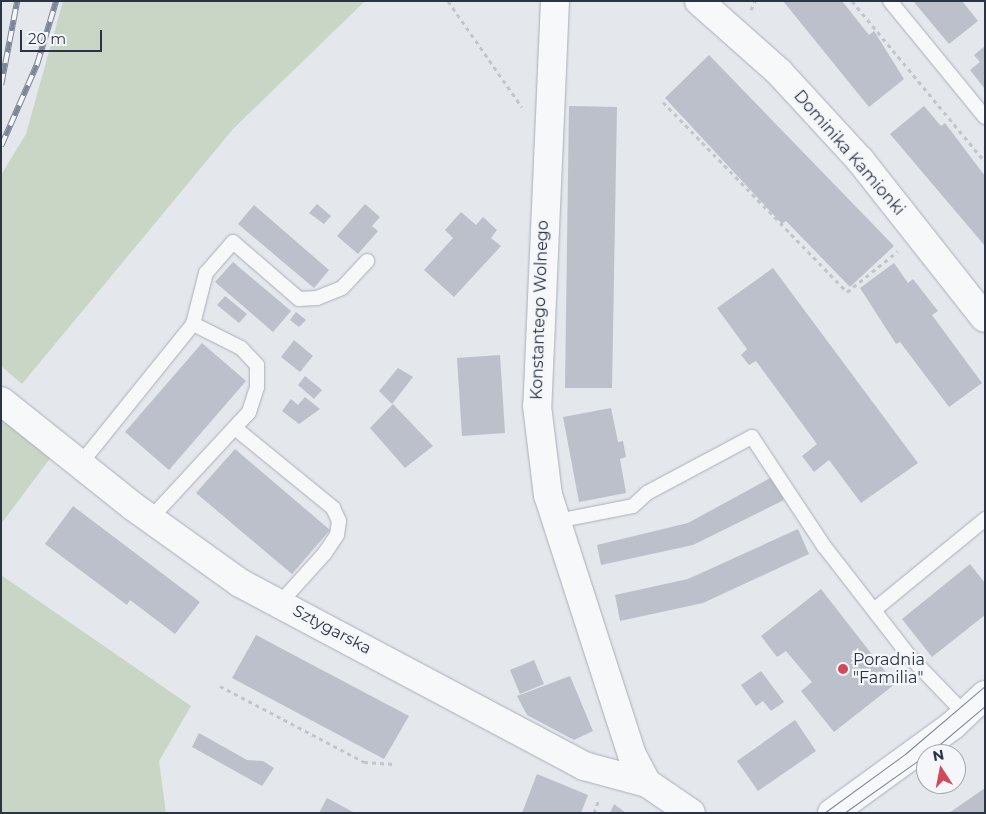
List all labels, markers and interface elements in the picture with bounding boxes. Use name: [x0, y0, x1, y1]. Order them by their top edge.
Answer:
scale bar: [22, 20, 105, 52]
text: 20 m: [28, 29, 66, 48]
street label: Dominika Kamionki: [790, 87, 908, 219]
street label: Konstantego Wolnego: [527, 220, 553, 400]
street label: Sztygarska: [290, 601, 374, 659]
place label: Poradnia "Familia": [853, 650, 925, 688]
marker: Poradnia "Familia": [837, 663, 849, 675]
north arrow: [916, 744, 966, 794]
text: N: [931, 745, 946, 765]

